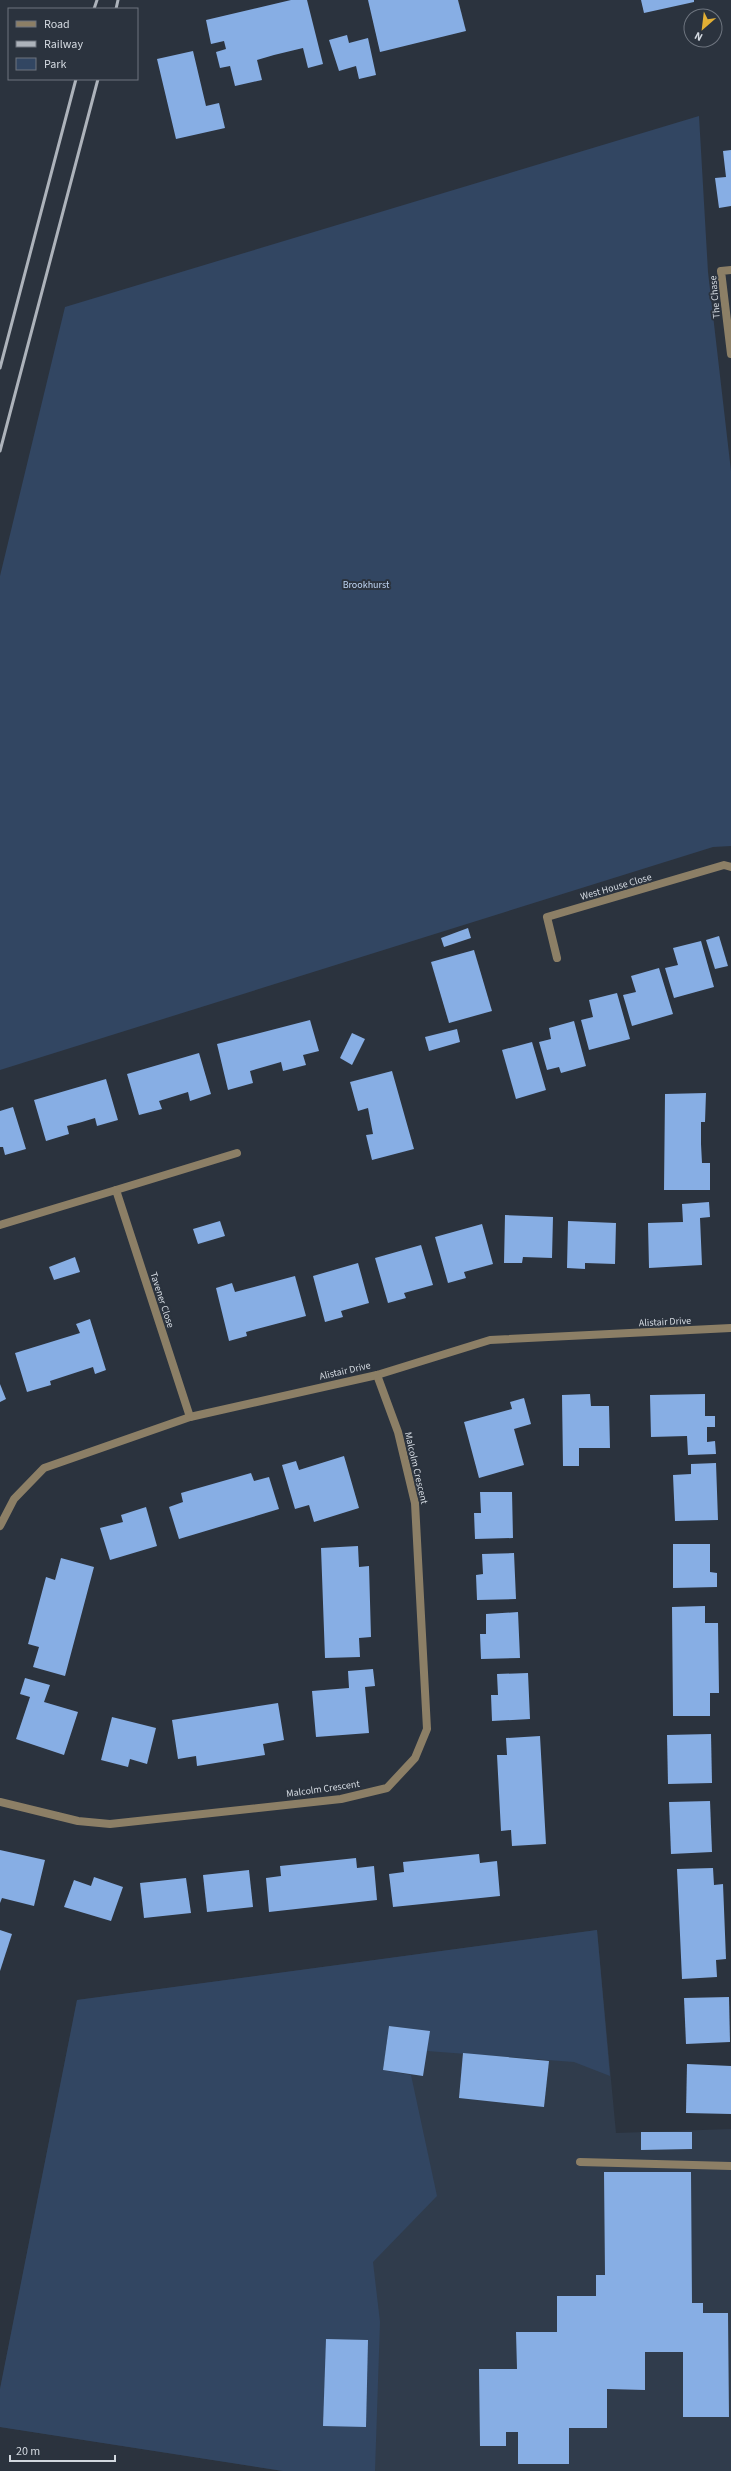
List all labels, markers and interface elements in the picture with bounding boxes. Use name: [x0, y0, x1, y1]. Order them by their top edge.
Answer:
legend: [8, 8, 138, 80]
north arrow: [683, 8, 723, 48]
text: Road: [44, 16, 70, 33]
text: N: [692, 28, 705, 45]
text: Railway: [44, 36, 83, 53]
text: Park: [44, 56, 66, 73]
street label: The Chase: [706, 275, 724, 319]
park label: Brookhurst: [343, 578, 390, 592]
street label: West House Close: [579, 870, 653, 904]
street label: Tavener Close: [146, 1270, 178, 1330]
street label: Alistair Drive: [639, 1314, 691, 1330]
street label: Alistair Drive: [318, 1358, 372, 1384]
street label: Malcolm Crescent: [401, 1430, 431, 1506]
street label: Malcolm Crescent: [285, 1777, 361, 1801]
scale bar: [10, 2437, 115, 2463]
text: 20 m: [16, 2443, 40, 2460]

